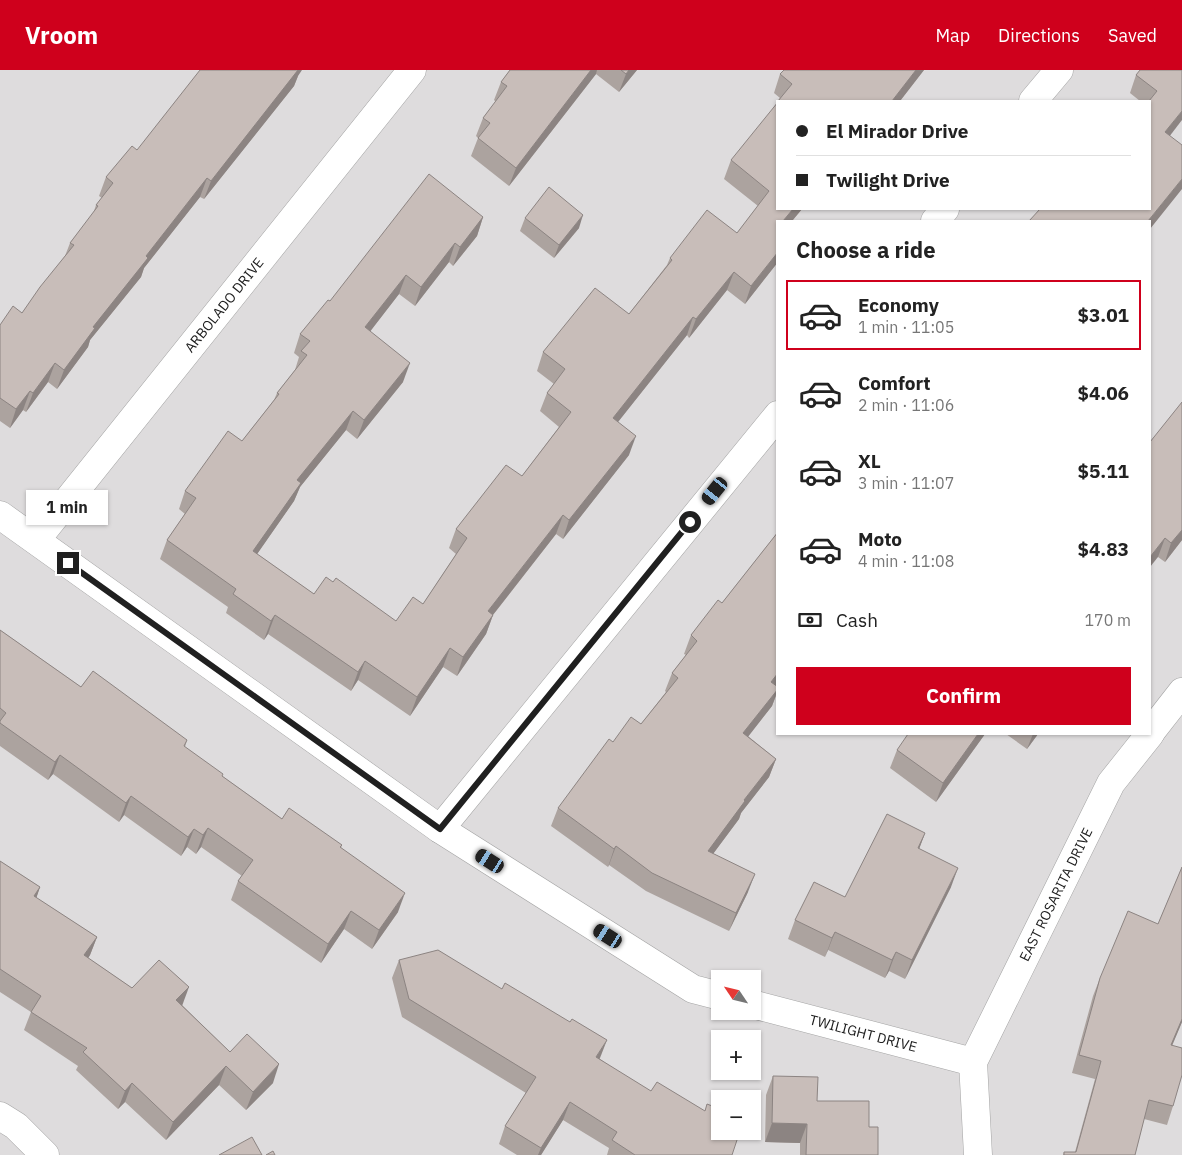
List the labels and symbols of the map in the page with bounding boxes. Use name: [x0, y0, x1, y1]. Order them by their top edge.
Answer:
street label: ARBOLADO DRIVE: [181, 254, 267, 356]
car: [699, 475, 730, 507]
callout: 1 min: [27, 490, 109, 526]
route start: [679, 511, 701, 533]
route end: [57, 552, 79, 574]
street label: EAST ROSARITA DRIVE: [1015, 825, 1096, 964]
car: [473, 847, 506, 875]
car: [591, 922, 624, 950]
north arrow: [711, 970, 761, 1020]
street label: TWILIGHT DRIVE: [807, 1010, 919, 1056]

